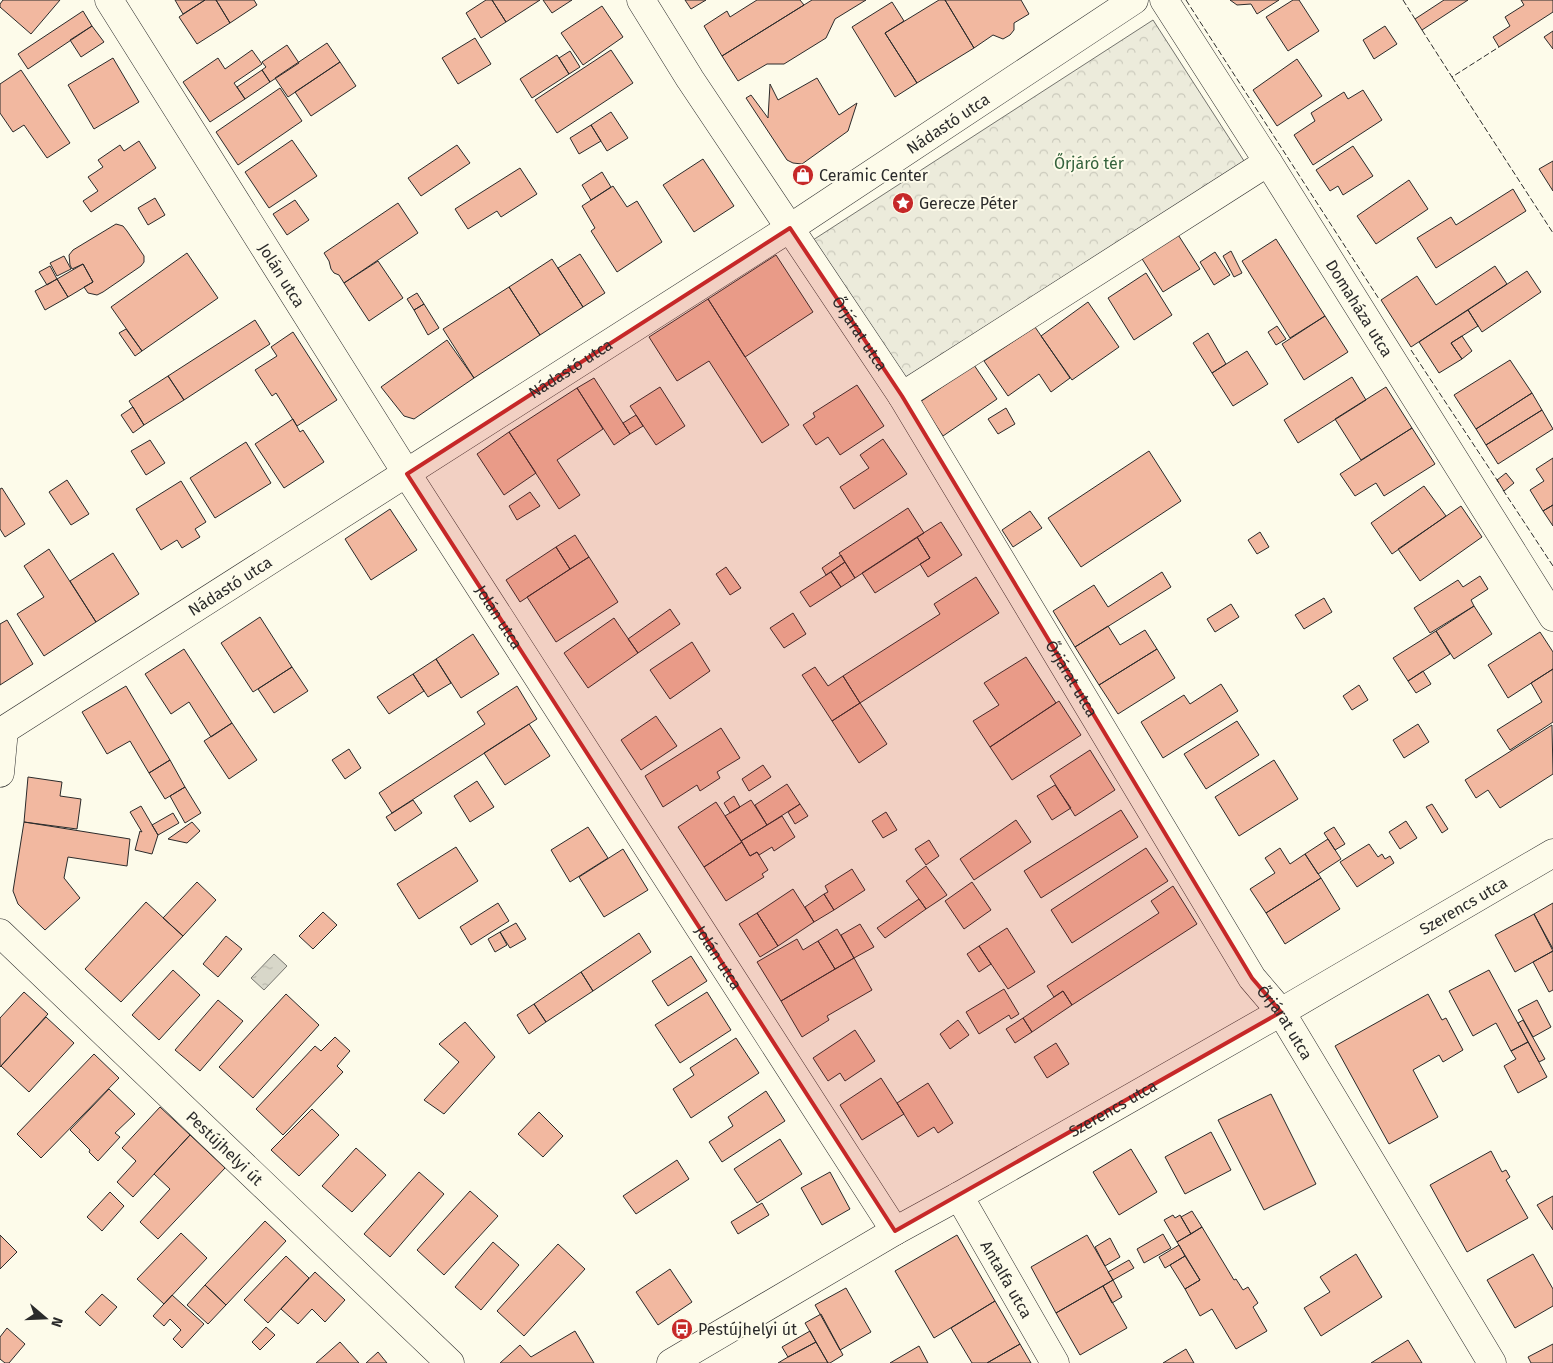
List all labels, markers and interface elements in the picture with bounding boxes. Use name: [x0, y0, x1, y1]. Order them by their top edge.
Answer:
street label: Nádastó utca: [903, 89, 993, 158]
park label: Őrjáró tér: [1054, 152, 1125, 173]
shop icon: Ceramic Center: [791, 163, 815, 187]
place label: Ceramic Center: [819, 166, 929, 185]
place icon: Gerecze Péter: [891, 191, 915, 215]
place label: Gerecze Péter: [919, 194, 1019, 213]
street label: Jolán utca: [255, 239, 309, 311]
street label: Domaháza utca: [1322, 256, 1397, 360]
street label: Őrjárat utca: [828, 291, 892, 374]
street label: Nádastó utca: [525, 335, 616, 402]
street label: Nádastó utca: [185, 552, 275, 619]
street label: Jolán utca: [472, 581, 527, 653]
street label: Őrjárat utca: [1042, 636, 1102, 720]
street label: Szerencs utca: [1416, 872, 1511, 938]
street label: Jolán utca: [691, 922, 746, 993]
street label: Őrjárat utca: [1253, 980, 1317, 1063]
street label: Szerencs utca: [1065, 1075, 1160, 1141]
street label: Pestújhelyi út: [182, 1107, 267, 1189]
street label: Antalfa utca: [977, 1237, 1037, 1321]
north arrow: [20, 1293, 70, 1343]
text: N: [47, 1315, 66, 1329]
bus stop icon: Pestújhelyi út: [670, 1317, 694, 1341]
place label: Pestújhelyi út: [698, 1320, 797, 1339]

